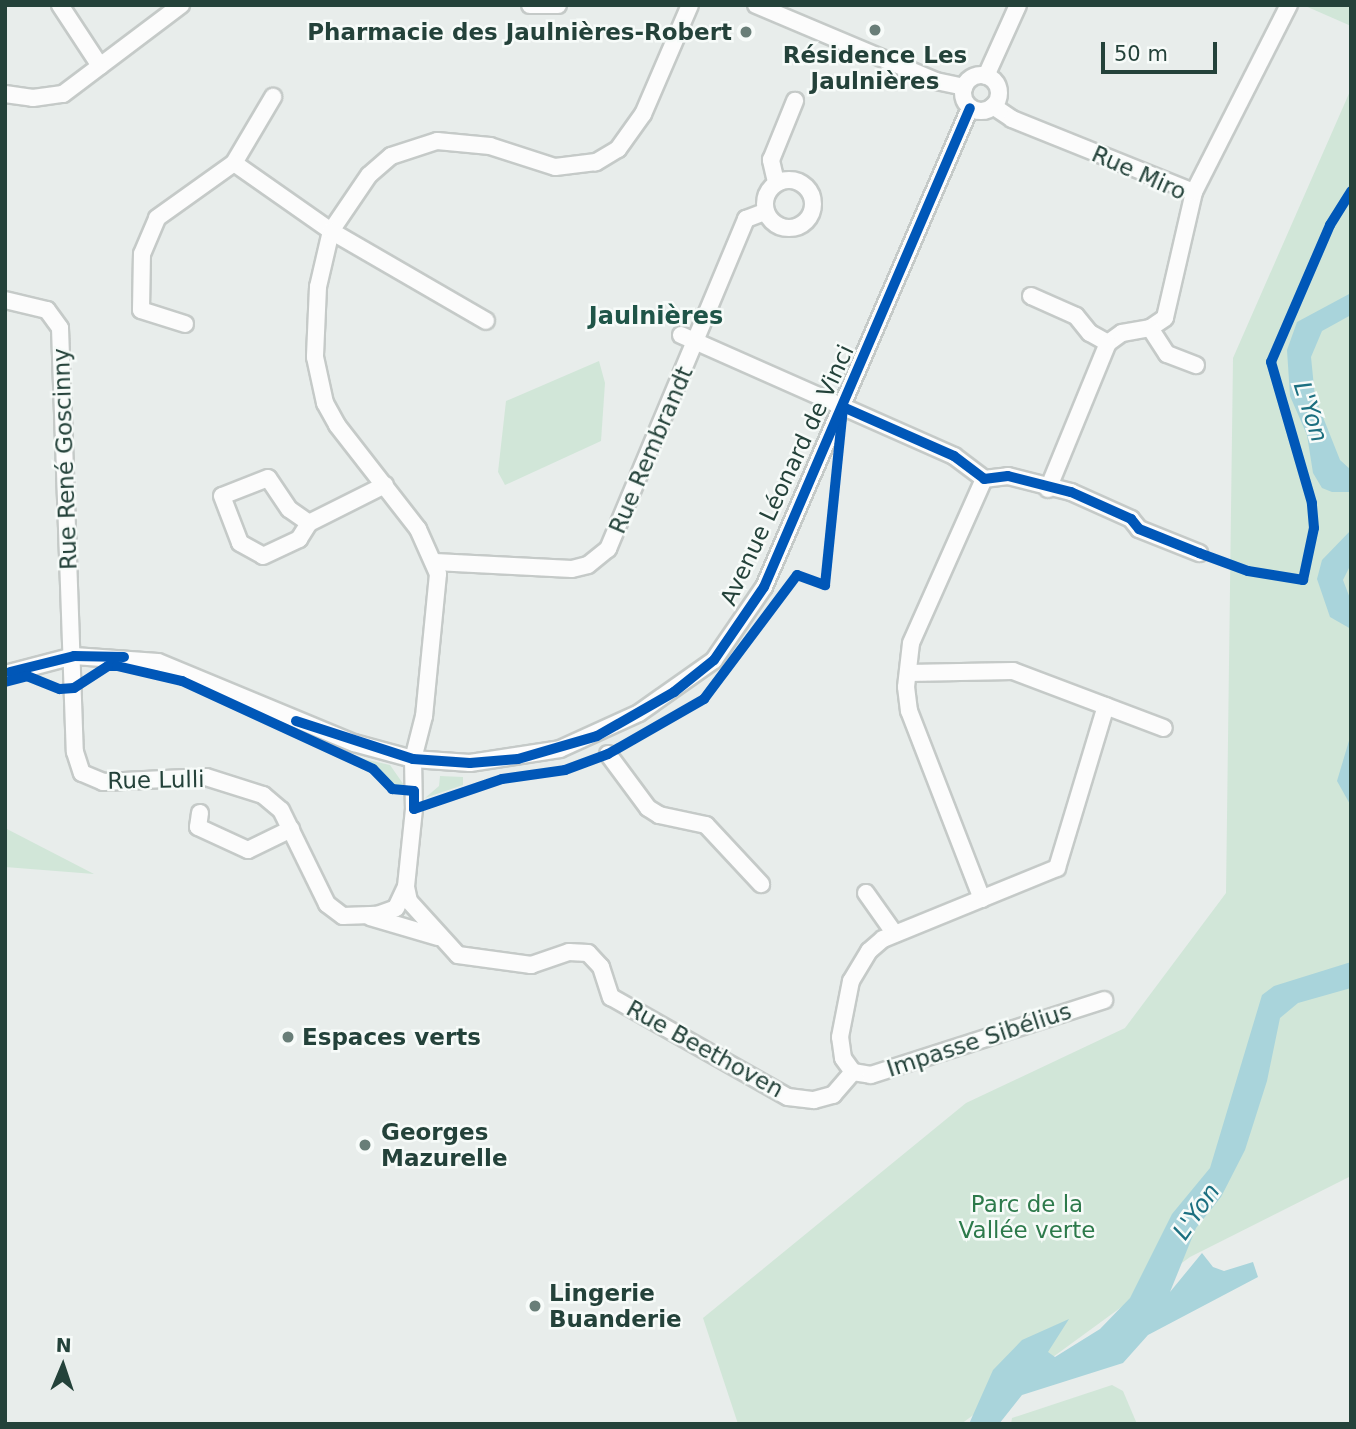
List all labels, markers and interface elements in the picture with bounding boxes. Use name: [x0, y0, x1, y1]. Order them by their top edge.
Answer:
place label: Pharmacie des Jaulnières-Robert: [307, 18, 732, 46]
marker: Résidence Les Jaulnières: [867, 22, 883, 38]
marker: Pharmacie des Jaulnières-Robert: [738, 24, 754, 40]
scale bar: [1104, 28, 1220, 72]
place label: Résidence Les Jaulnières: [783, 41, 967, 95]
text: 50 m: [1114, 42, 1168, 66]
street label: Rue Miro: [1088, 140, 1190, 206]
district label: Jaulnières: [589, 303, 723, 331]
street label: Avenue Léonard de Vinci: [714, 340, 860, 610]
street label: Rue René Goscinny: [47, 348, 83, 570]
street label: Rue Rembrandt: [603, 362, 699, 538]
water label: L'Yon: [1287, 378, 1333, 446]
street label: Rue Lulli: [107, 765, 205, 795]
street label: Rue Beethoven: [622, 994, 788, 1104]
street label: Impasse Sibélius: [883, 997, 1075, 1083]
place label: Espaces verts: [302, 1023, 481, 1051]
marker: Espaces verts: [280, 1029, 296, 1045]
place label: Georges Mazurelle: [381, 1118, 507, 1172]
marker: Georges Mazurelle: [355, 1135, 375, 1155]
water label: L'Yon: [1167, 1178, 1227, 1246]
park label: Parc de la Vallée verte: [959, 1190, 1095, 1244]
place label: Lingerie Buanderie: [549, 1279, 682, 1333]
marker: Lingerie Buanderie: [527, 1298, 543, 1314]
north arrow: [28, 1331, 98, 1401]
text: N: [55, 1334, 72, 1356]

